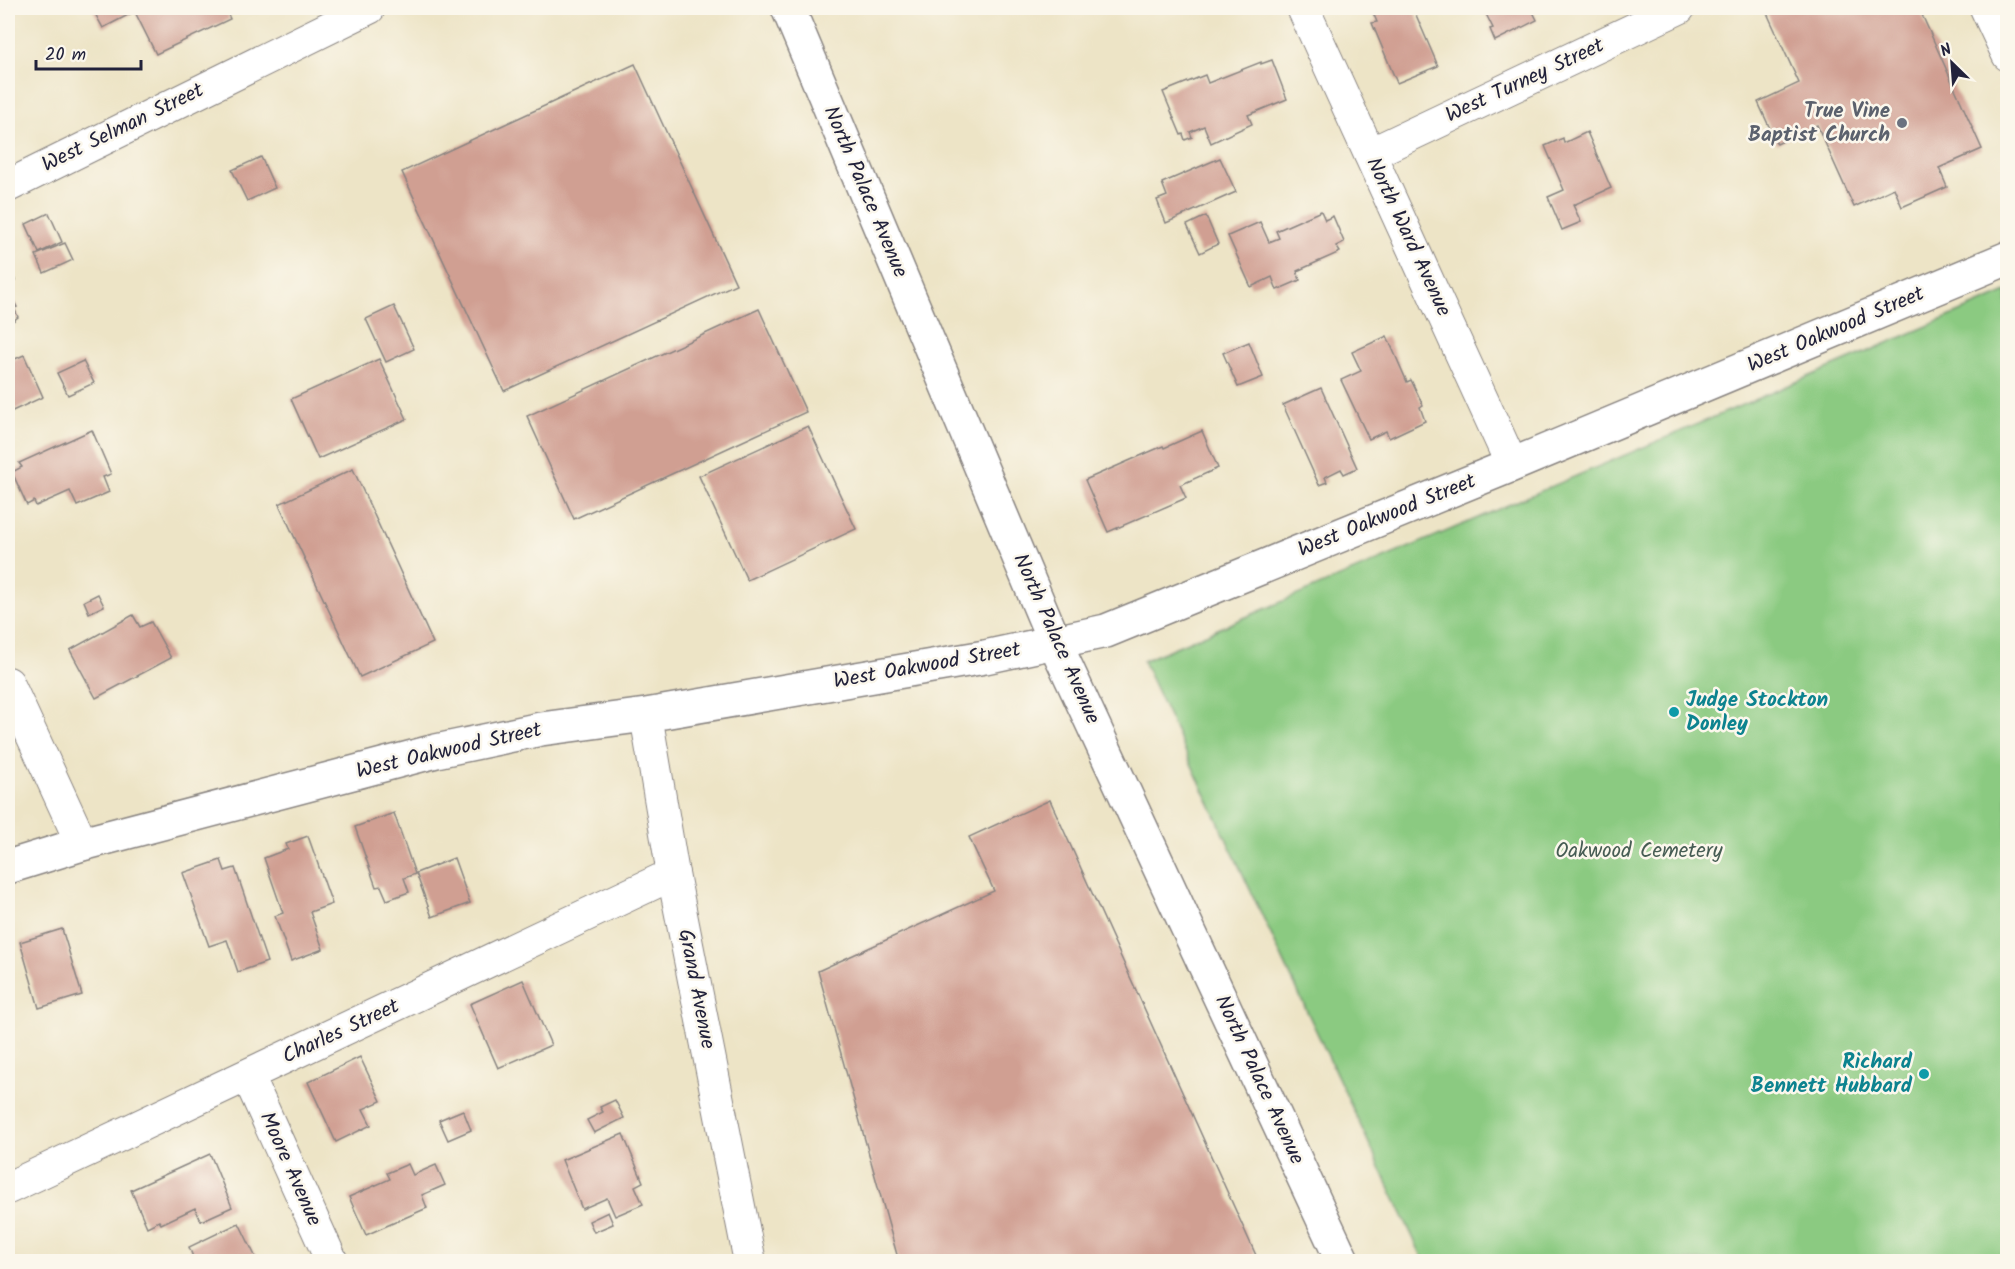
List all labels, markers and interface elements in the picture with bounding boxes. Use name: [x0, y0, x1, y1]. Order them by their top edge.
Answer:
street label: West Turney Street: [1440, 29, 1611, 132]
scale bar: [36, 33, 141, 71]
north arrow: [1922, 33, 1982, 93]
text: N: [1936, 37, 1956, 64]
text: 20 m: [45, 41, 86, 70]
street label: West Selman Street: [36, 74, 210, 182]
place label: True Vine Baptist Church: [1748, 95, 1890, 152]
street label: North Palace Avenue: [814, 101, 916, 284]
marker: True Vine Baptist Church: [1895, 116, 1909, 130]
street label: North Ward Avenue: [1357, 152, 1460, 323]
street label: West Oakwood Street: [1742, 278, 1930, 382]
street label: West Oakwood Street: [1293, 465, 1482, 567]
street label: North Palace Avenue: [1004, 548, 1109, 730]
street label: West Oakwood Street: [831, 633, 1024, 699]
place label: Judge Stockton Donley: [1686, 684, 1828, 741]
marker: Judge Stockton Donley: [1667, 705, 1681, 719]
street label: West Oakwood Street: [353, 713, 546, 788]
park label: Oakwood Cemetery: [1555, 835, 1723, 868]
street label: Grand Avenue: [668, 926, 724, 1052]
street label: Charles Street: [277, 990, 406, 1074]
street label: North Palace Avenue: [1205, 990, 1313, 1171]
place label: Richard Bennett Hubbard: [1751, 1046, 1913, 1103]
marker: Richard Bennett Hubbard: [1917, 1067, 1931, 1081]
street label: Moore Avenue: [250, 1106, 330, 1232]

